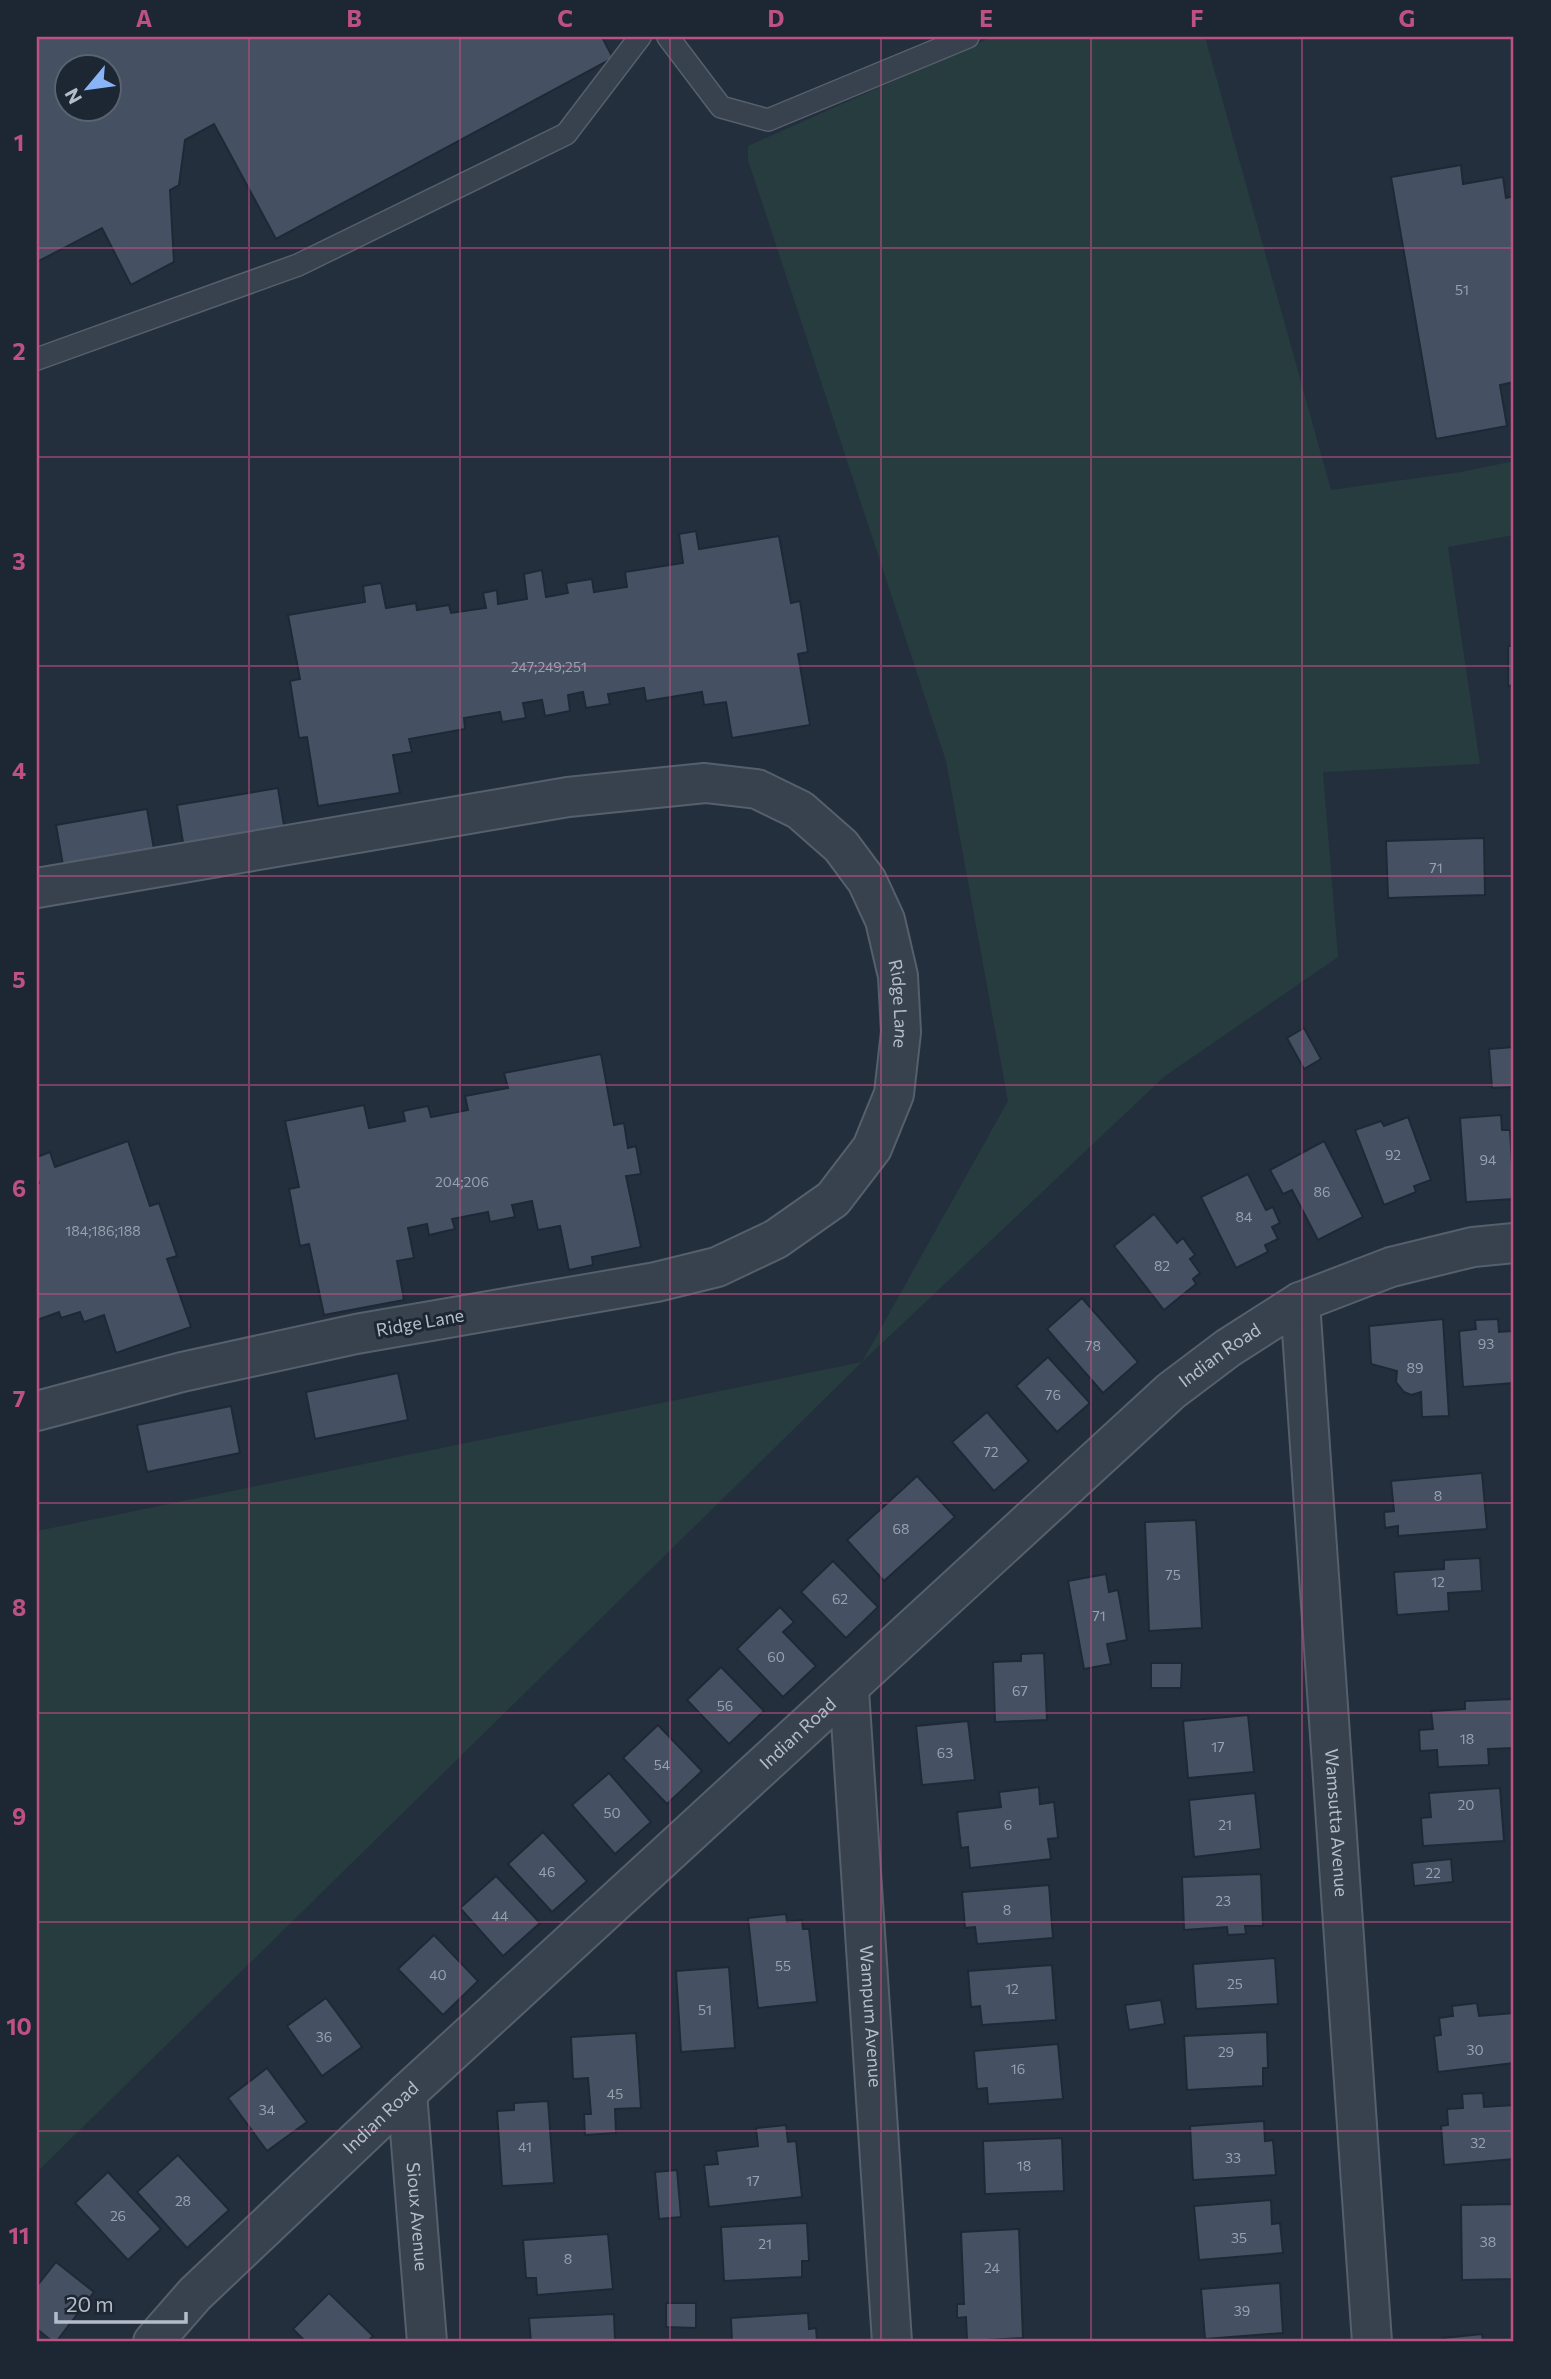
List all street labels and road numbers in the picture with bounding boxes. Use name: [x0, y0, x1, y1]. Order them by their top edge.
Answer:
street label: Ridge Lane: [884, 957, 913, 1050]
street label: Ridge Lane: [374, 1303, 466, 1341]
street label: Indian Road: [1174, 1318, 1265, 1391]
street label: Indian Road: [755, 1692, 840, 1773]
street label: Wamsutta Avenue: [1321, 1748, 1353, 1898]
street label: Wampum Avenue: [856, 1944, 887, 2088]
street label: Indian Road: [338, 2076, 423, 2158]
street label: Sioux Avenue: [403, 2161, 433, 2272]

